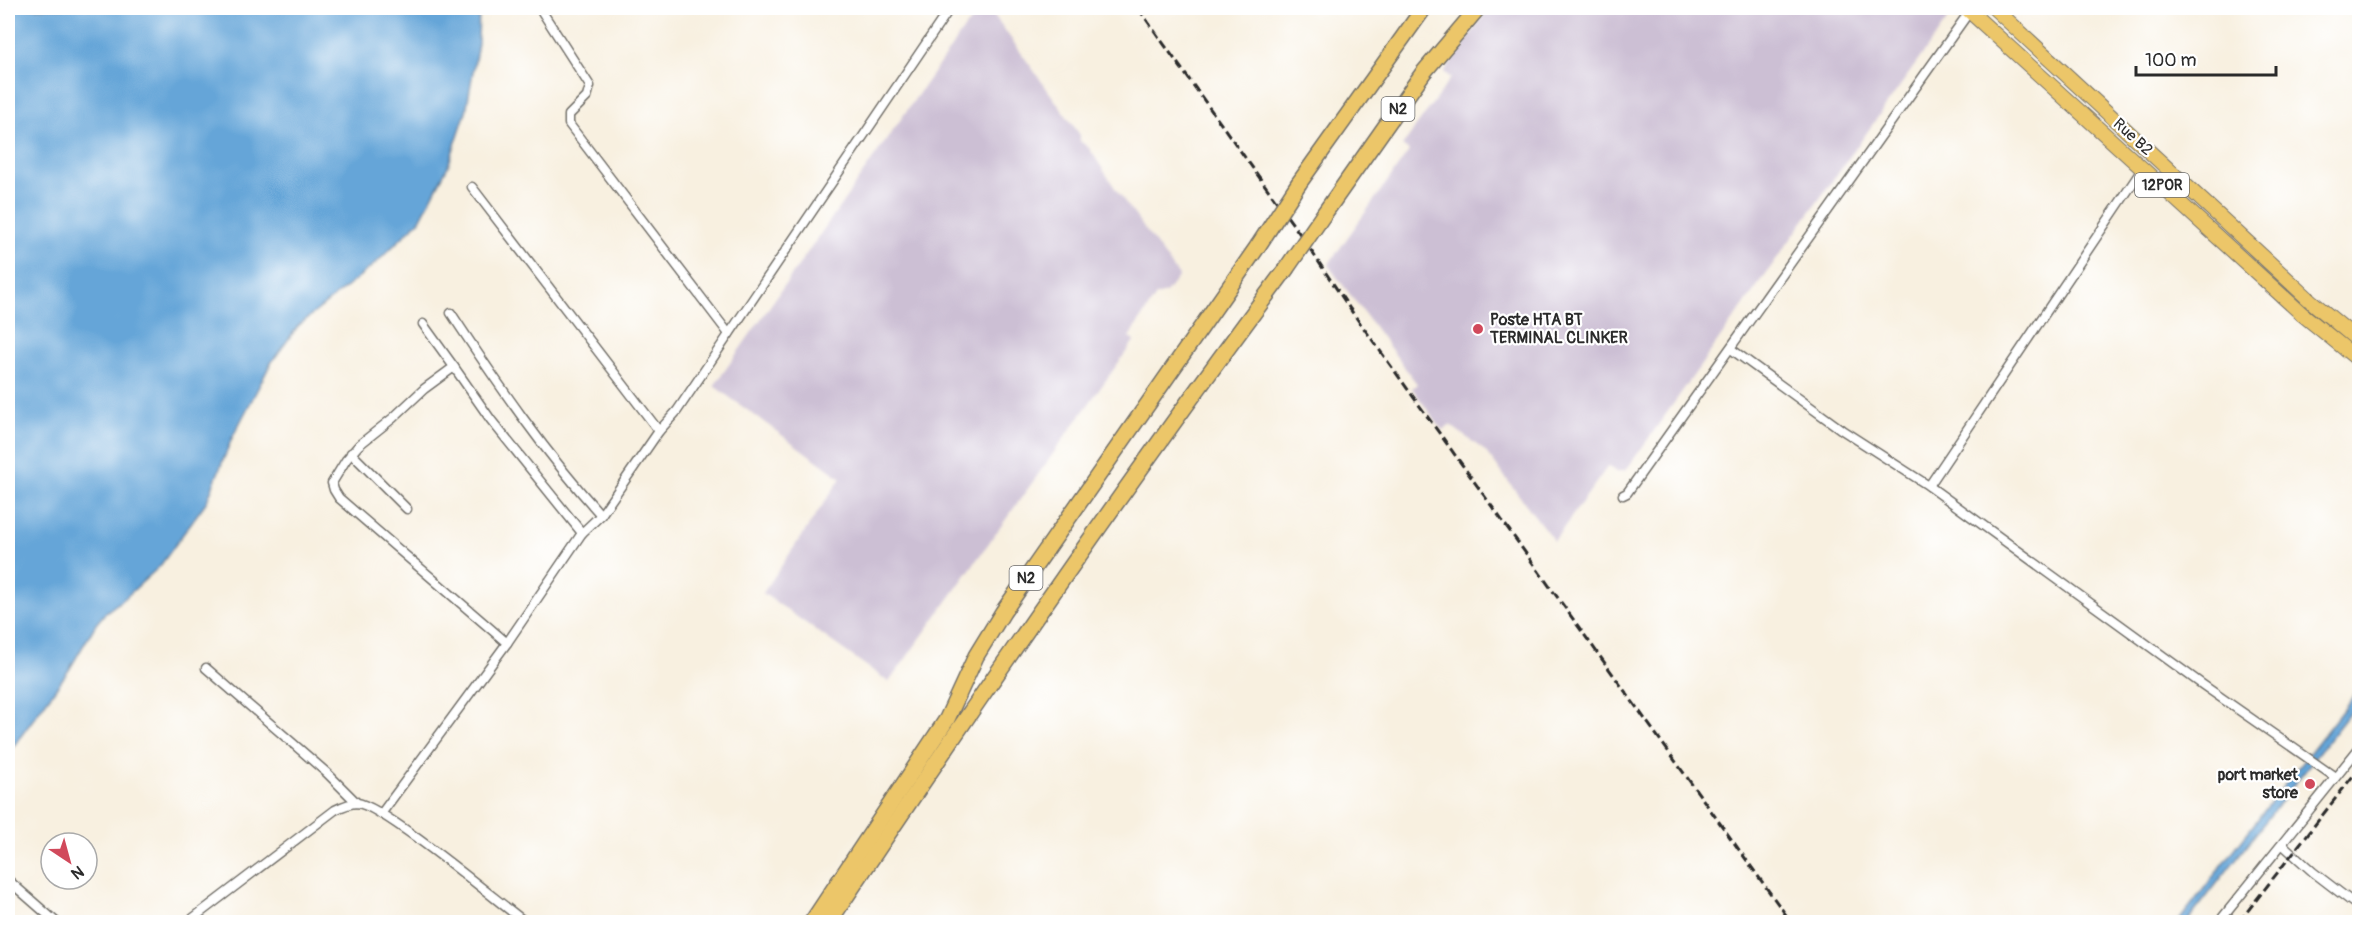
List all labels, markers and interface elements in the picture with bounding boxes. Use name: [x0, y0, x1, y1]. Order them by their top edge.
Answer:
scale bar: [2136, 39, 2276, 77]
text: 100 m: [2145, 49, 2197, 72]
road number: N2: [1382, 97, 1414, 121]
street label: Rue B2: [2109, 114, 2157, 160]
road number: 12POR: [2135, 173, 2189, 197]
place label: Poste HTA BT TERMINAL CLINKER: [1489, 310, 1628, 348]
marker: Poste HTA BT TERMINAL CLINKER: [1471, 322, 1485, 336]
road number: N2: [1010, 566, 1042, 590]
place label: port market store: [2218, 765, 2299, 803]
marker: port market store: [2303, 777, 2317, 791]
north arrow: [39, 831, 99, 891]
text: N: [67, 861, 87, 884]

